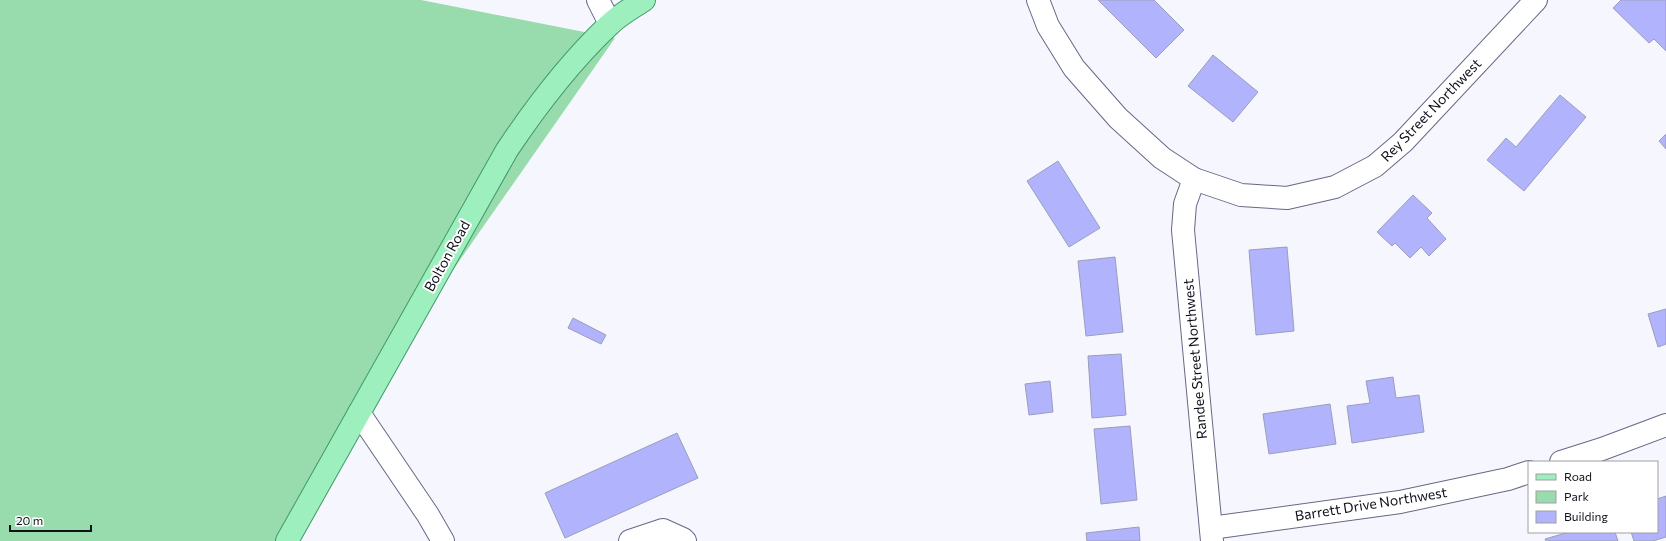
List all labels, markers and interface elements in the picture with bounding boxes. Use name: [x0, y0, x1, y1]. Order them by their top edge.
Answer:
street label: Rey Street Northwest: [1377, 54, 1484, 165]
street label: Bolton Road: [420, 217, 473, 294]
street label: Randee Street Northwest: [1179, 278, 1210, 440]
legend: [1528, 461, 1658, 533]
text: Road: [1564, 469, 1592, 483]
street label: Barrett Drive Northwest: [1294, 483, 1448, 524]
text: Park: [1564, 489, 1590, 503]
scale bar: [10, 507, 91, 533]
text: Building: [1564, 509, 1608, 523]
text: 20 m: [16, 513, 43, 527]

